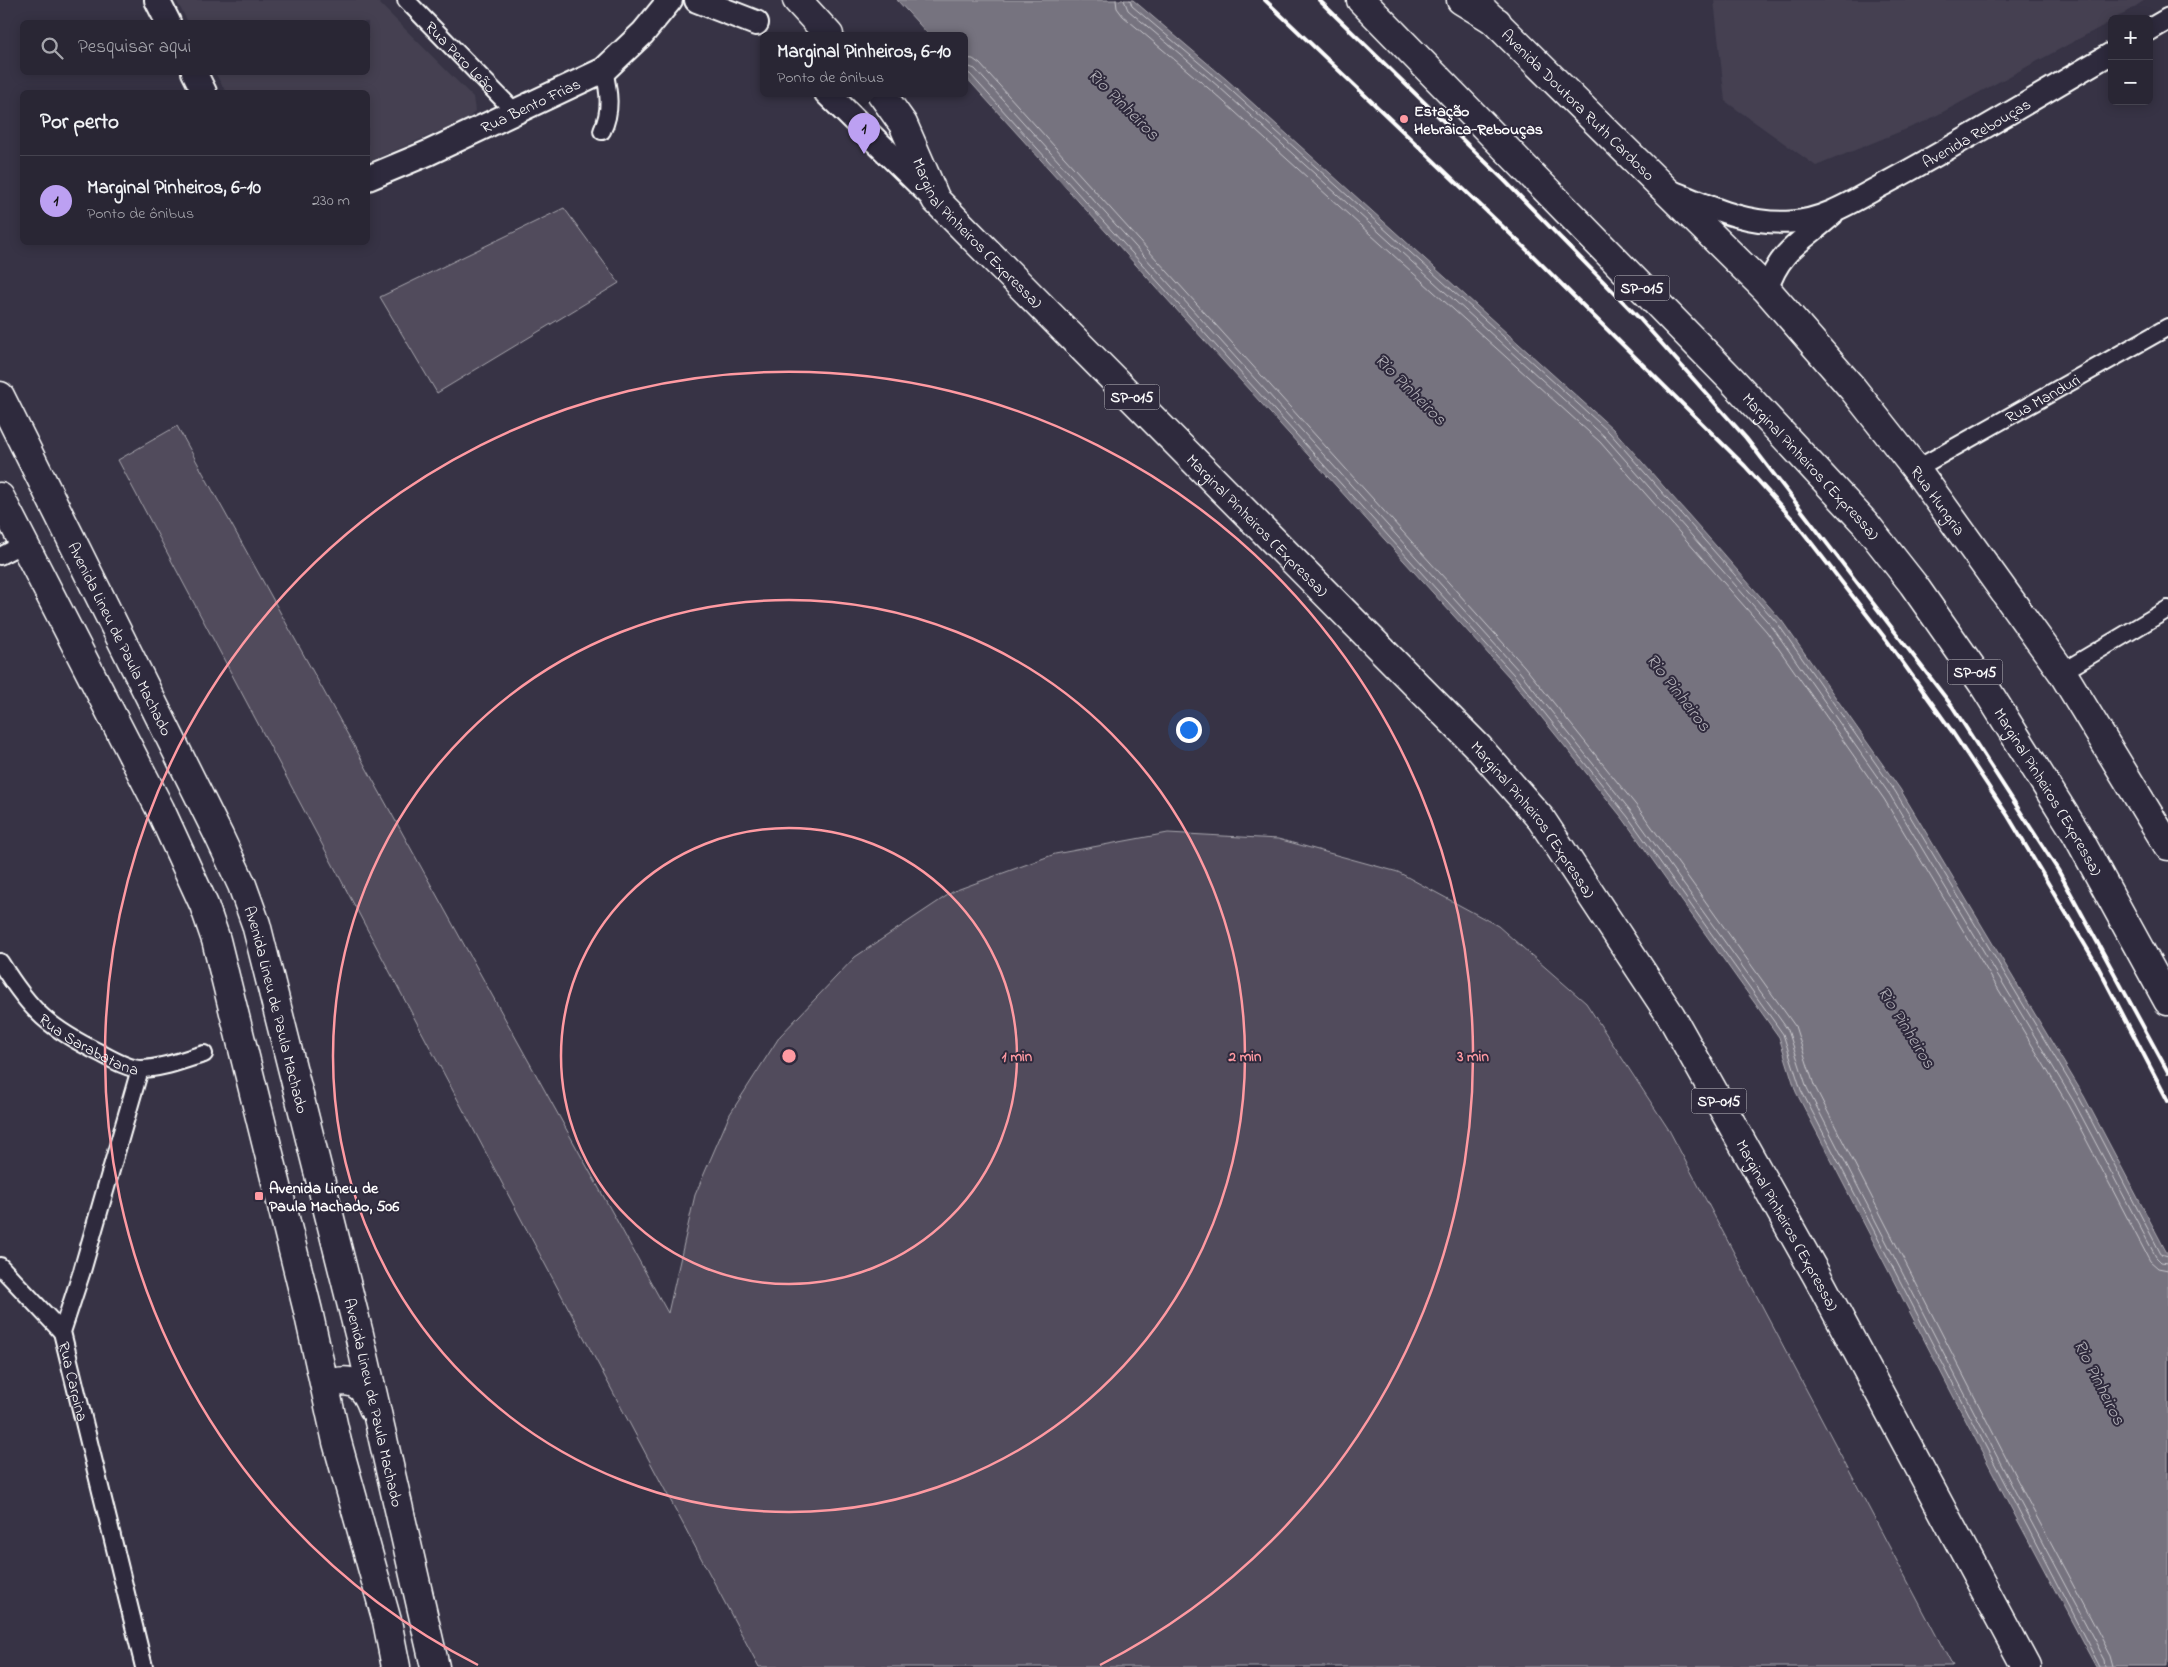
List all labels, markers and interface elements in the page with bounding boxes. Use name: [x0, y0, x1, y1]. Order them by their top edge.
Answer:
map controls: [2108, 15, 2153, 105]
button: +: [2108, 15, 2153, 60]
street label: Rua Pero Leão: [419, 16, 501, 100]
search box: [20, 20, 370, 75]
street label: Avenida Doutora Ruth Cardoso: [1495, 24, 1660, 187]
popup: [760, 32, 968, 97]
icon: search: [38, 34, 66, 62]
text: Pesquisar aqui: [78, 34, 191, 61]
text: Marginal Pinheiros, 6-10: [777, 39, 951, 66]
button: −: [2108, 60, 2153, 105]
water label: Rio Pinheiros: [1081, 64, 1165, 148]
text: Ponto de ônibus: [777, 66, 884, 90]
street label: Rua Bento Frias: [477, 73, 585, 140]
street label: Avenida Rebouças: [1918, 93, 2036, 175]
place label: Estação Hebraica-Rebouças: [1414, 100, 1543, 142]
text: Por perto: [40, 108, 119, 138]
pin: 1: [848, 113, 880, 154]
marker: Estação Hebraica-Rebouças: [1398, 113, 1410, 125]
street label: Marginal Pinheiros (Expressa): [905, 154, 1047, 315]
text: Marginal Pinheiros, 6-10: [87, 175, 261, 202]
text: 1: [53, 189, 59, 213]
text: 230 m: [312, 189, 350, 213]
text: Ponto de ônibus: [87, 202, 194, 226]
road number: SP-015: [1614, 276, 1670, 300]
water label: Rio Pinheiros: [1368, 349, 1452, 433]
street label: Rua Manduri: [2001, 369, 2085, 430]
road number: SP-015: [1104, 384, 1160, 410]
street label: Marginal Pinheiros (Expressa): [1736, 388, 1884, 546]
street label: Marginal Pinheiros (Expressa): [1180, 449, 1333, 603]
street label: Rua Hungria: [1904, 462, 1970, 541]
street label: Avenida Lineu de Paula Machado: [61, 538, 177, 741]
water label: Rio Pinheiros: [1639, 649, 1717, 738]
road number: SP-015: [1948, 660, 2002, 684]
street label: Marginal Pinheiros (Expressa): [1987, 704, 2107, 881]
your location: [1176, 717, 1202, 743]
street label: Marginal Pinheiros (Expressa): [1464, 736, 1600, 904]
street label: Avenida Lineu de Paula Machado: [236, 903, 313, 1116]
water label: Rio Pinheiros: [1870, 982, 1941, 1075]
street label: Rua Sarabatana: [33, 1009, 141, 1083]
text: 1 min: [1002, 1046, 1033, 1068]
text: 2 min: [1228, 1046, 1262, 1068]
text: 3 min: [1456, 1046, 1489, 1068]
centre of rings: [780, 1047, 798, 1065]
road number: SP-015: [1692, 1088, 1746, 1114]
street label: Marginal Pinheiros (Expressa): [1729, 1136, 1844, 1316]
place label: Avenida Lineu de Paula Machado, 506: [269, 1177, 400, 1219]
marker: Avenida Lineu de Paula Machado, 506: [253, 1190, 265, 1202]
street label: Avenida Lineu de Paula Machado: [336, 1296, 408, 1510]
water label: Rio Pinheiros: [2066, 1336, 2131, 1431]
street label: Rua Carpina: [51, 1339, 93, 1424]

